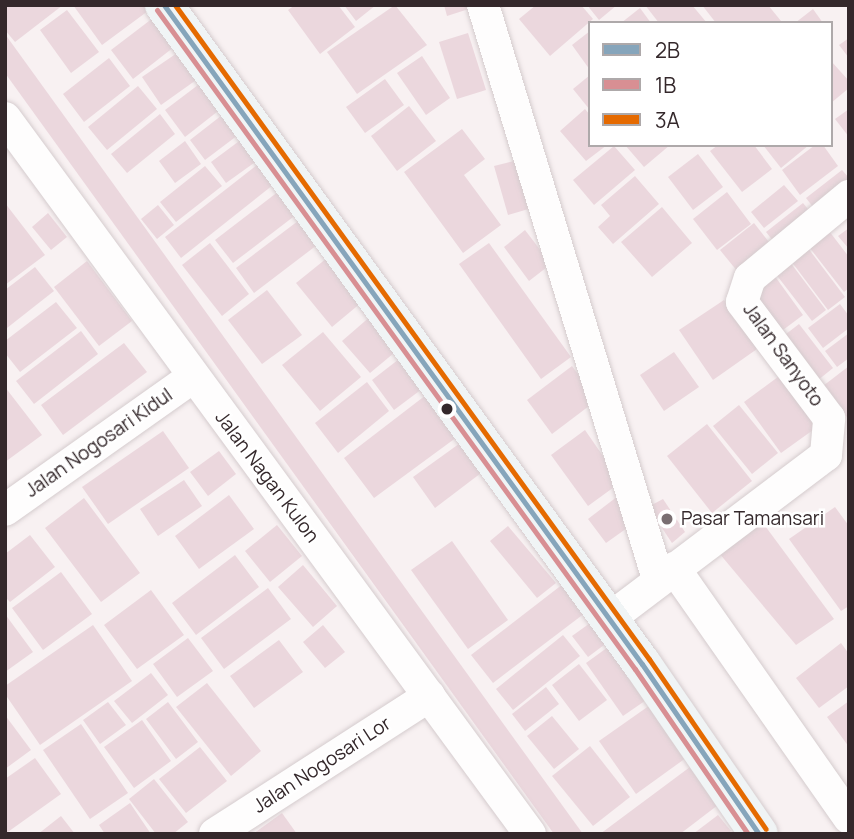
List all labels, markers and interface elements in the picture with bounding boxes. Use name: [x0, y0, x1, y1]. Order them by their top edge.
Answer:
legend: [588, 21, 833, 147]
text: 2B: [655, 36, 680, 64]
text: 1B: [655, 71, 676, 99]
text: 3A: [655, 106, 680, 134]
street label: Jalan Sanyoto: [738, 299, 828, 411]
street label: Jalan Nogosari Kidul: [21, 384, 177, 502]
unlabelled marker: [440, 402, 454, 416]
street label: Jalan Nagan Kulon: [210, 407, 324, 547]
place label: Pasar Tamansari: [681, 508, 824, 530]
marker: Pasar Tamansari: [659, 511, 675, 527]
street label: Jalan Nogosari Lor: [249, 712, 395, 818]

